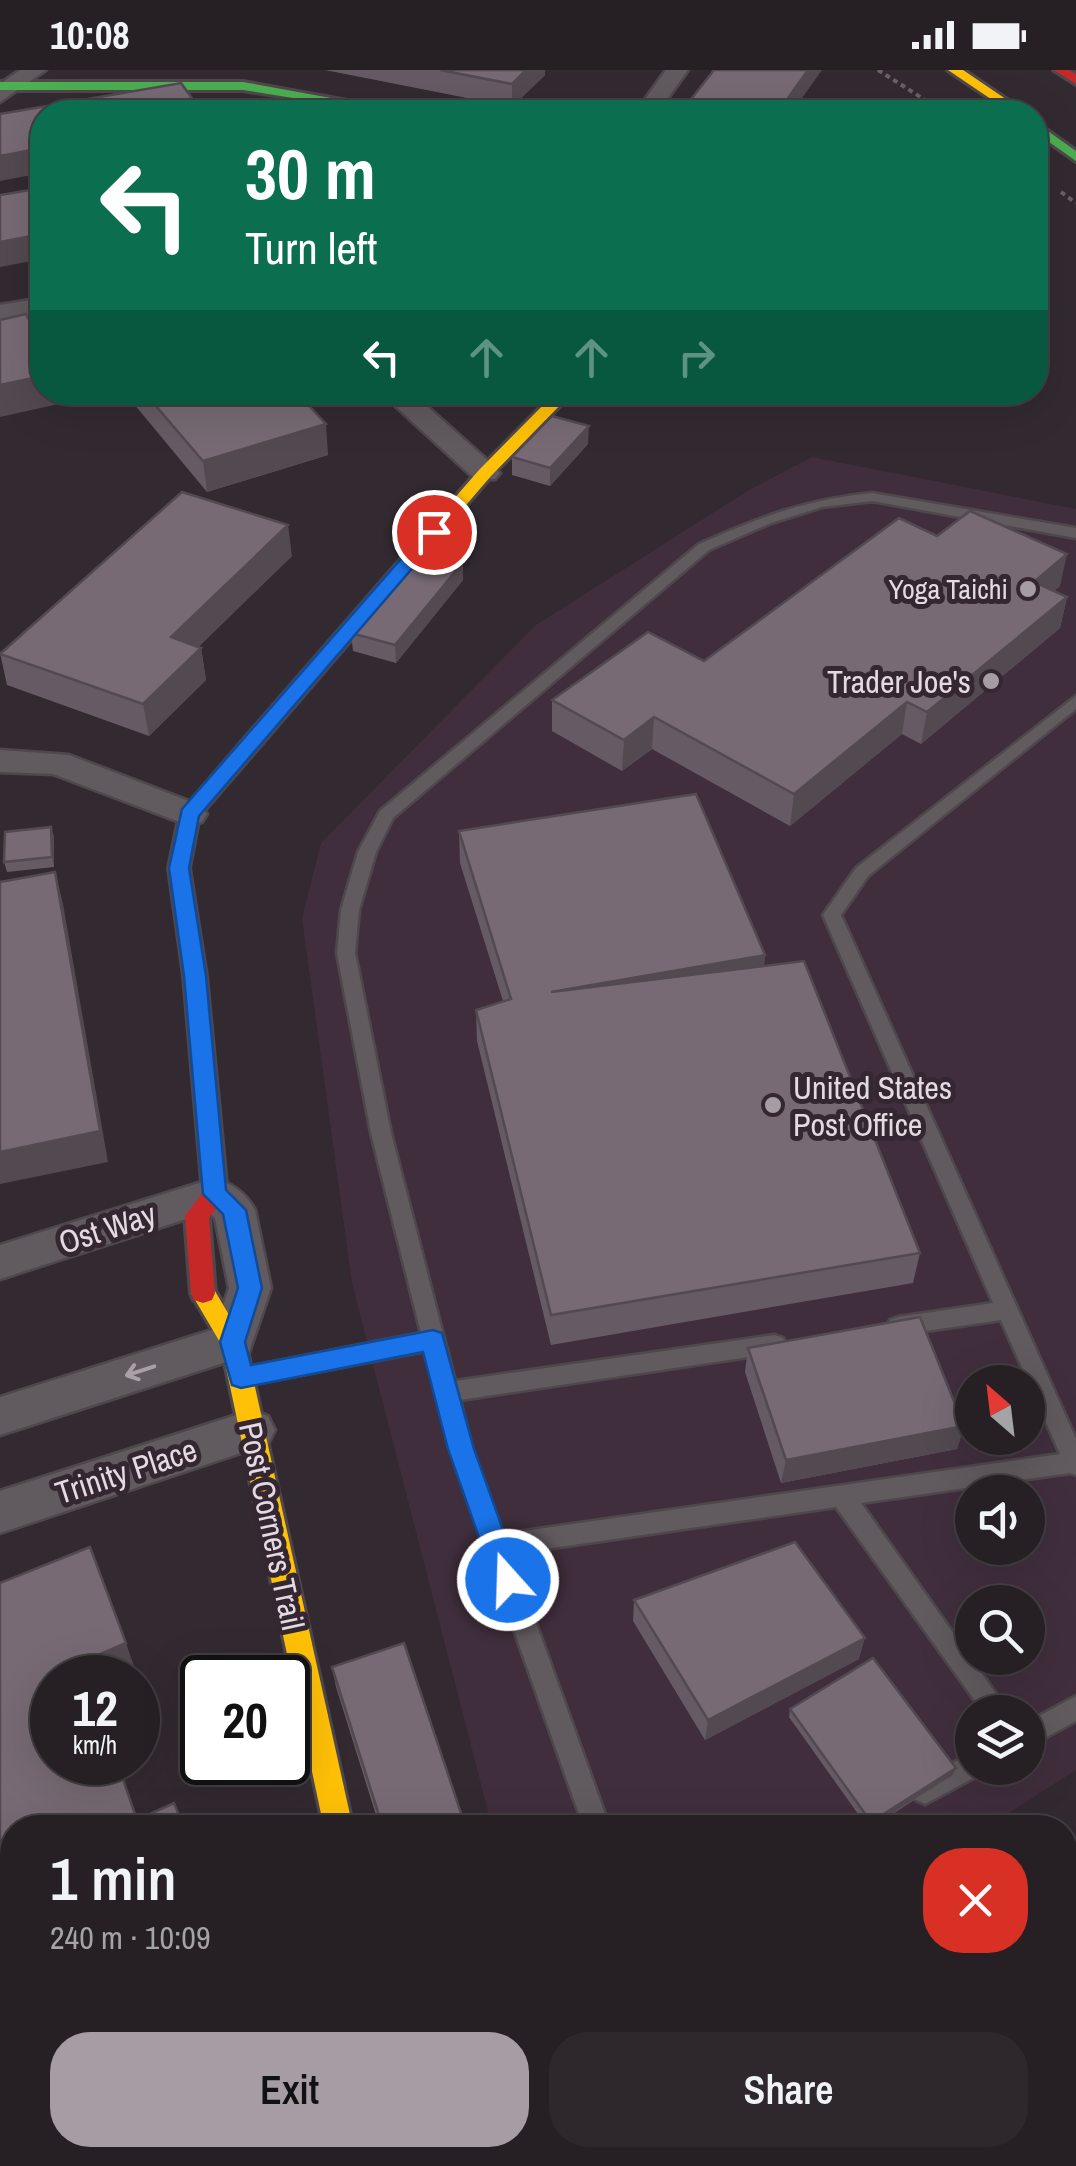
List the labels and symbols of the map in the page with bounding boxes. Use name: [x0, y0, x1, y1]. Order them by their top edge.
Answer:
pin: [392, 490, 477, 575]
place label: Yoga Taichi: [888, 570, 1008, 608]
marker: Yoga Taichi: [1017, 578, 1039, 600]
place label: Trader Joe's: [827, 660, 971, 703]
marker: Trader Joe's: [980, 670, 1002, 692]
place label: United States Post Office: [793, 1066, 952, 1146]
marker: United States Post Office: [762, 1094, 784, 1116]
street label: Ost Way: [53, 1192, 161, 1264]
one-way arrow: [124, 1363, 156, 1381]
north arrow: [955, 1365, 1045, 1455]
street label: Post Corners Trail: [229, 1418, 315, 1634]
street label: Trinity Place: [50, 1428, 202, 1514]
position arrow: [456, 1528, 560, 1632]
speed limit sign: 20: [180, 1655, 310, 1785]

